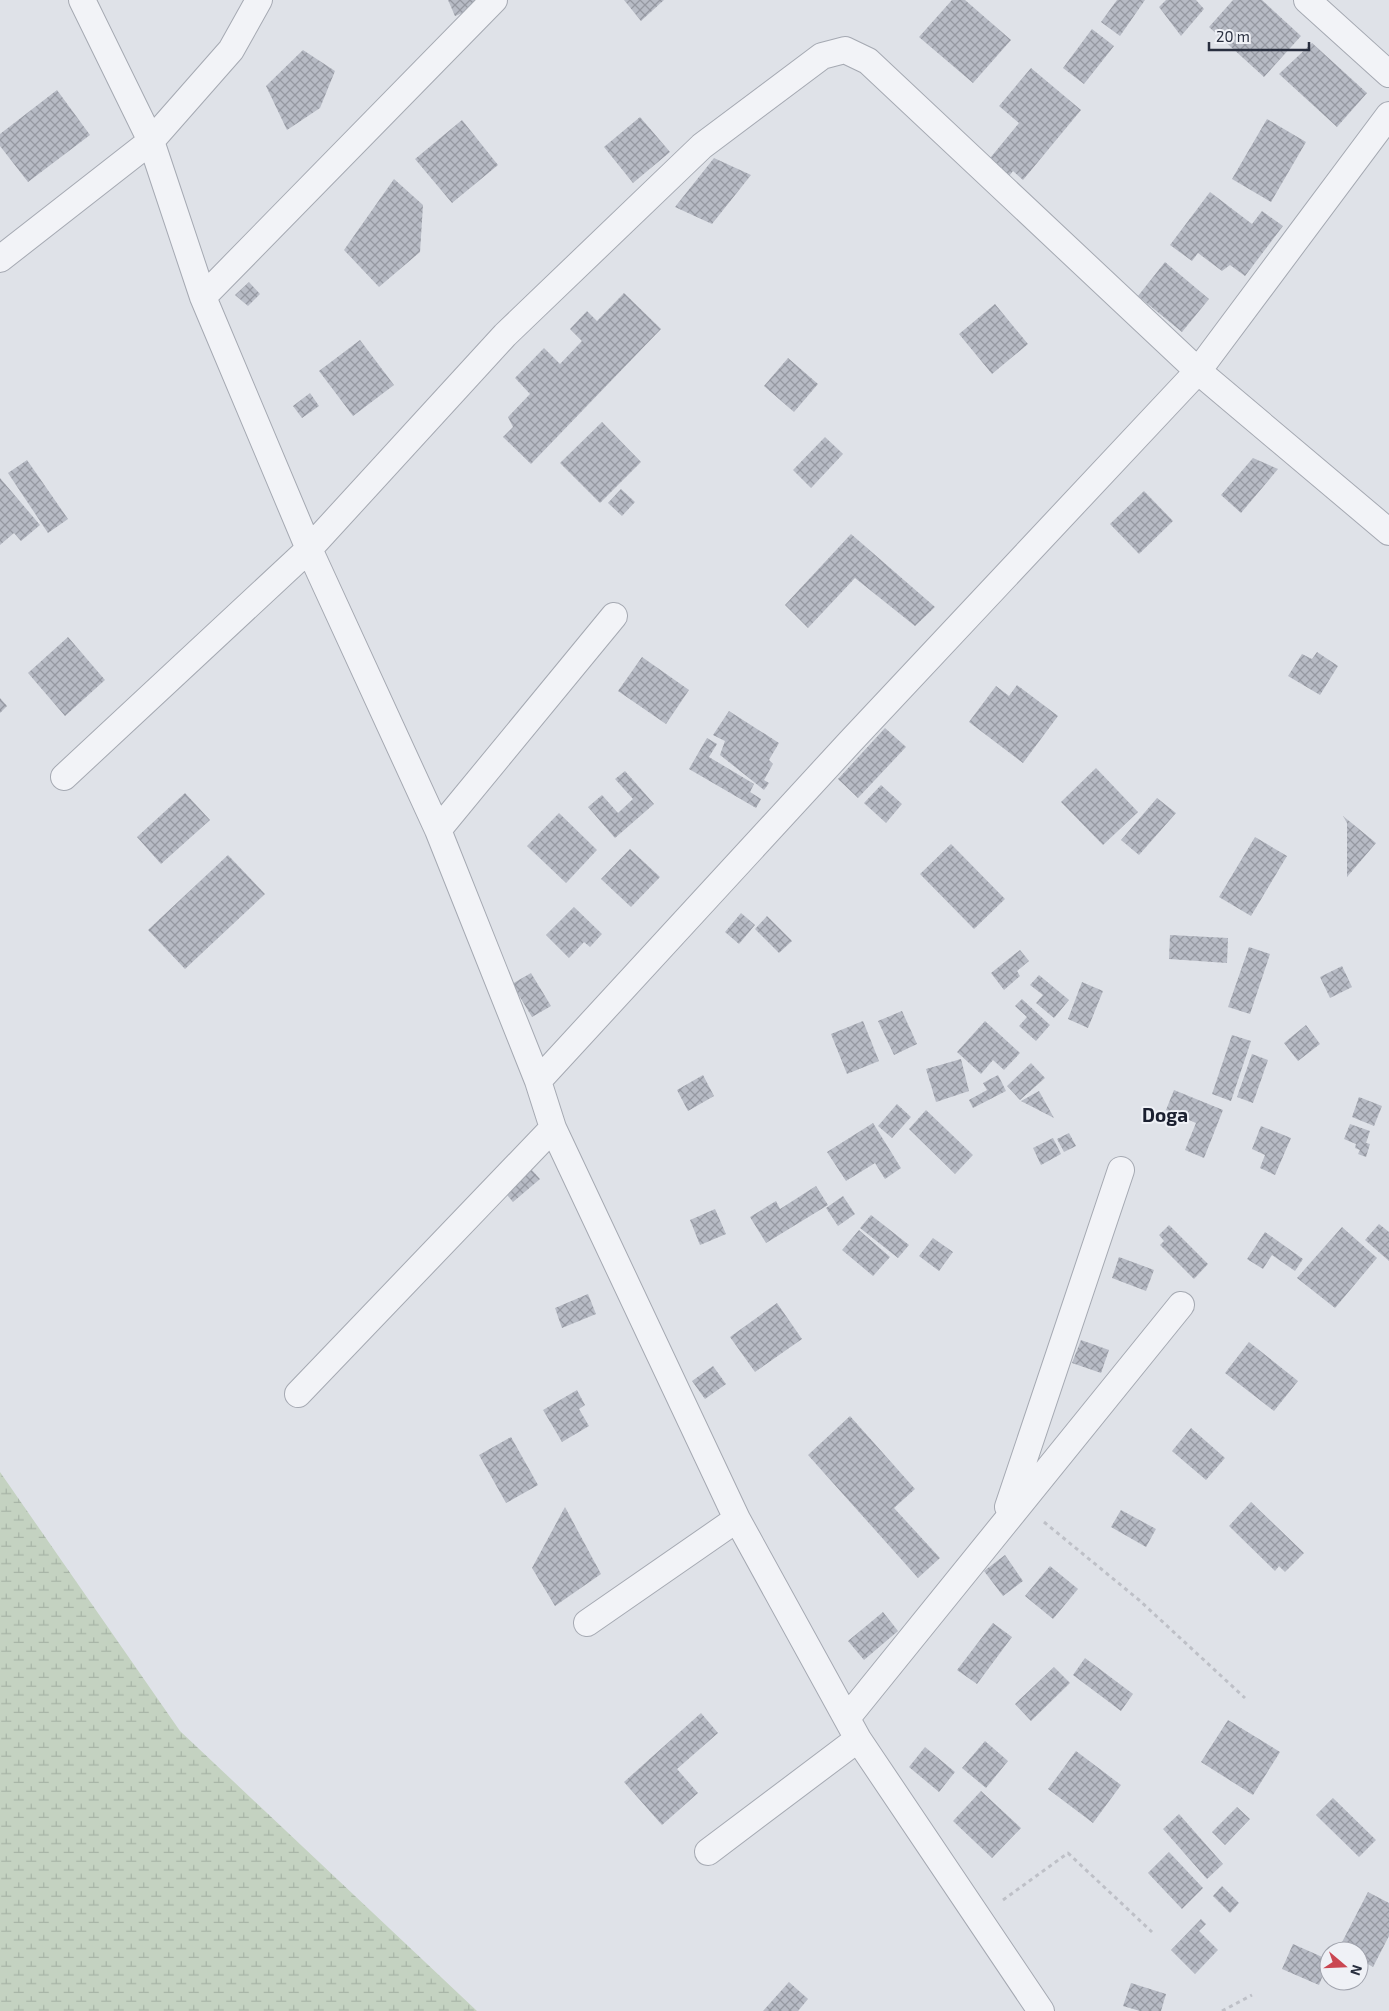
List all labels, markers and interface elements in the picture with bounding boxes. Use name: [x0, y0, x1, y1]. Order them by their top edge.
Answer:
scale bar: [1209, 20, 1309, 52]
text: 20 m: [1216, 27, 1250, 45]
district label: Doga: [1142, 1103, 1188, 1126]
north arrow: [1319, 1941, 1369, 1991]
text: N: [1347, 1963, 1366, 1978]

